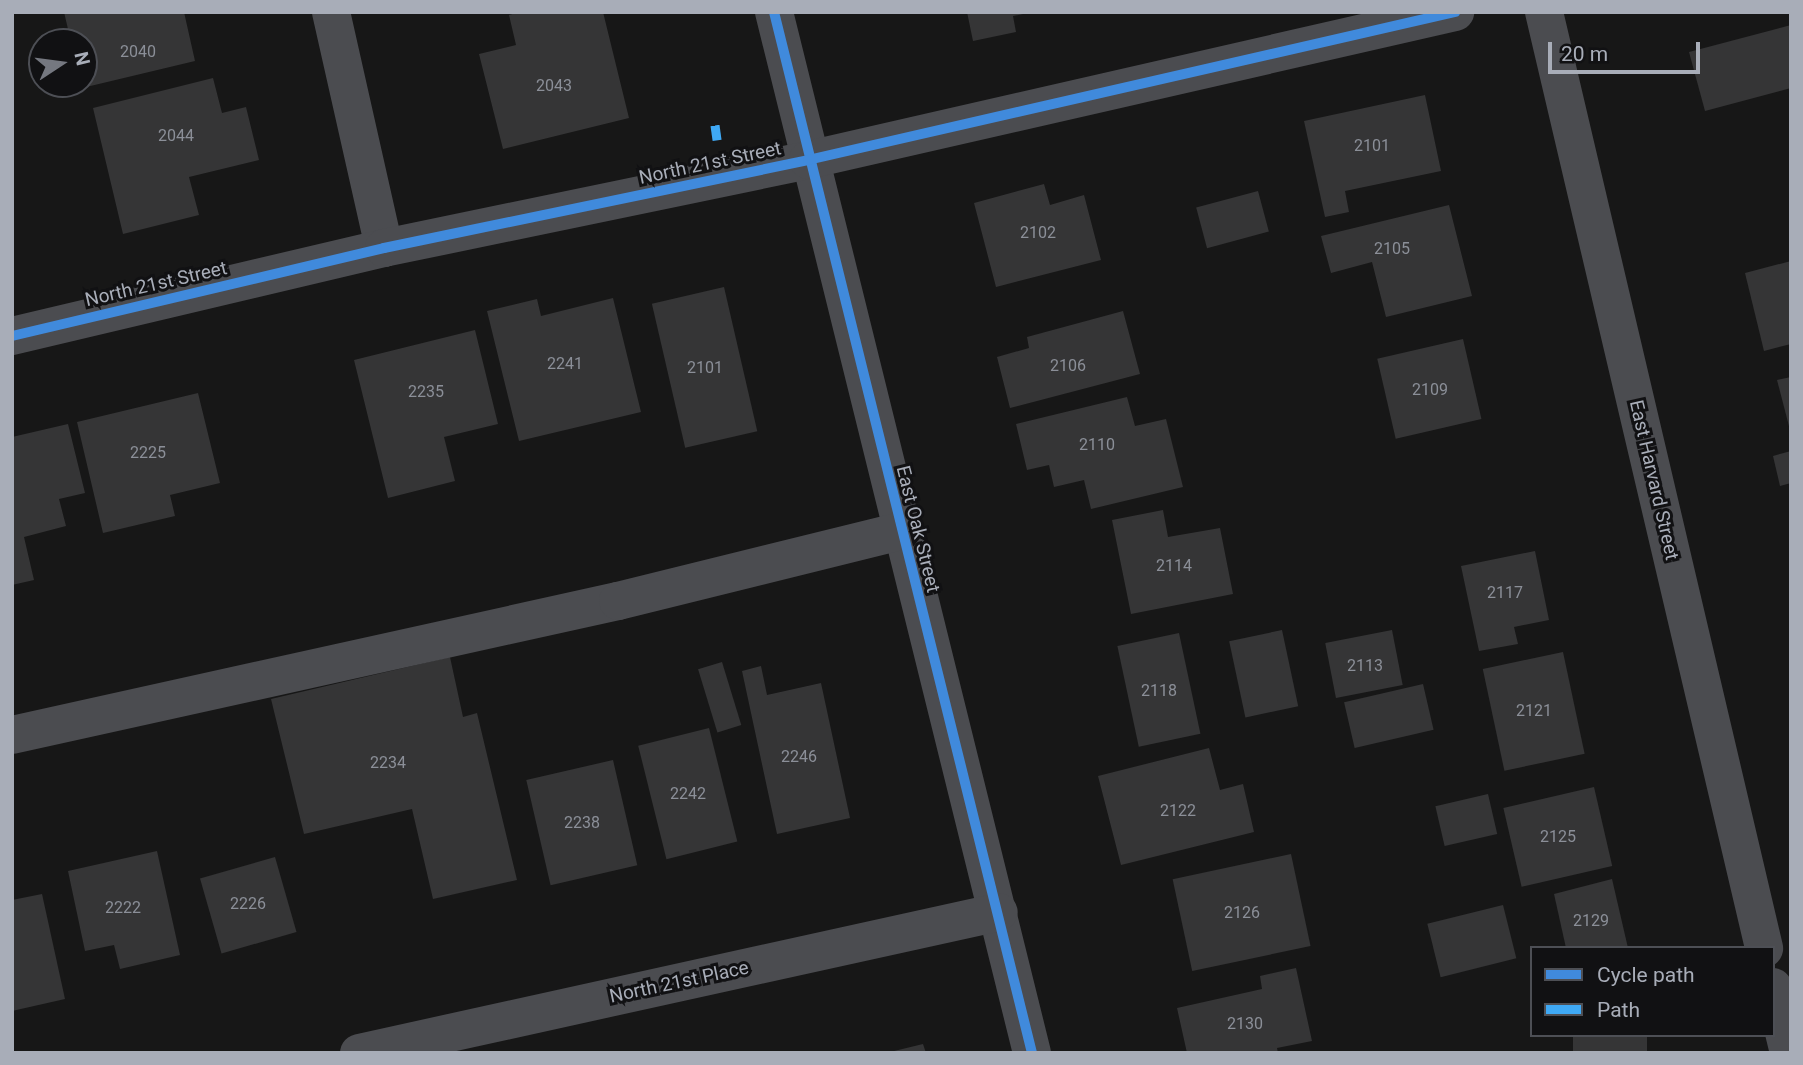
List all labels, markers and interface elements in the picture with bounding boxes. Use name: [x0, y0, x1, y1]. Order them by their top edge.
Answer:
north arrow: [28, 28, 98, 98]
scale bar: [1551, 28, 1703, 72]
house number: 2040: [120, 42, 156, 62]
text: 20 m: [1561, 42, 1608, 66]
text: N: [69, 49, 95, 68]
house number: 2043: [536, 76, 572, 96]
house number: 2044: [158, 126, 194, 146]
house number: 2101: [1354, 136, 1390, 156]
street label: North 21st Street: [637, 137, 783, 189]
house number: 2102: [1020, 223, 1056, 243]
house number: 2105: [1374, 239, 1410, 259]
street label: North 21st Street: [83, 257, 229, 311]
house number: 2241: [547, 354, 583, 374]
house number: 2106: [1050, 356, 1086, 376]
house number: 2101: [687, 358, 723, 378]
house number: 2109: [1412, 380, 1448, 400]
house number: 2235: [408, 382, 444, 402]
street label: East Harvard Street: [1624, 398, 1684, 562]
house number: 2110: [1079, 435, 1115, 455]
house number: 2225: [130, 443, 166, 463]
street label: East Oak Street: [891, 463, 945, 595]
house number: 2114: [1156, 556, 1192, 576]
house number: 2117: [1487, 583, 1523, 603]
house number: 2113: [1347, 656, 1383, 676]
house number: 2118: [1141, 681, 1177, 701]
house number: 2121: [1516, 701, 1552, 721]
house number: 2246: [781, 747, 817, 767]
house number: 2234: [370, 753, 406, 773]
house number: 2242: [670, 784, 706, 804]
house number: 2122: [1160, 801, 1196, 821]
house number: 2238: [564, 813, 600, 833]
house number: 2125: [1540, 827, 1576, 847]
house number: 2226: [230, 894, 266, 914]
house number: 2222: [105, 898, 141, 918]
house number: 2126: [1224, 903, 1260, 923]
house number: 2129: [1573, 911, 1609, 931]
legend: [1530, 946, 1775, 1037]
street label: North 21st Place: [607, 956, 751, 1008]
text: Cycle path: [1597, 963, 1695, 987]
text: Path: [1597, 998, 1640, 1022]
house number: 2130: [1227, 1014, 1263, 1034]

